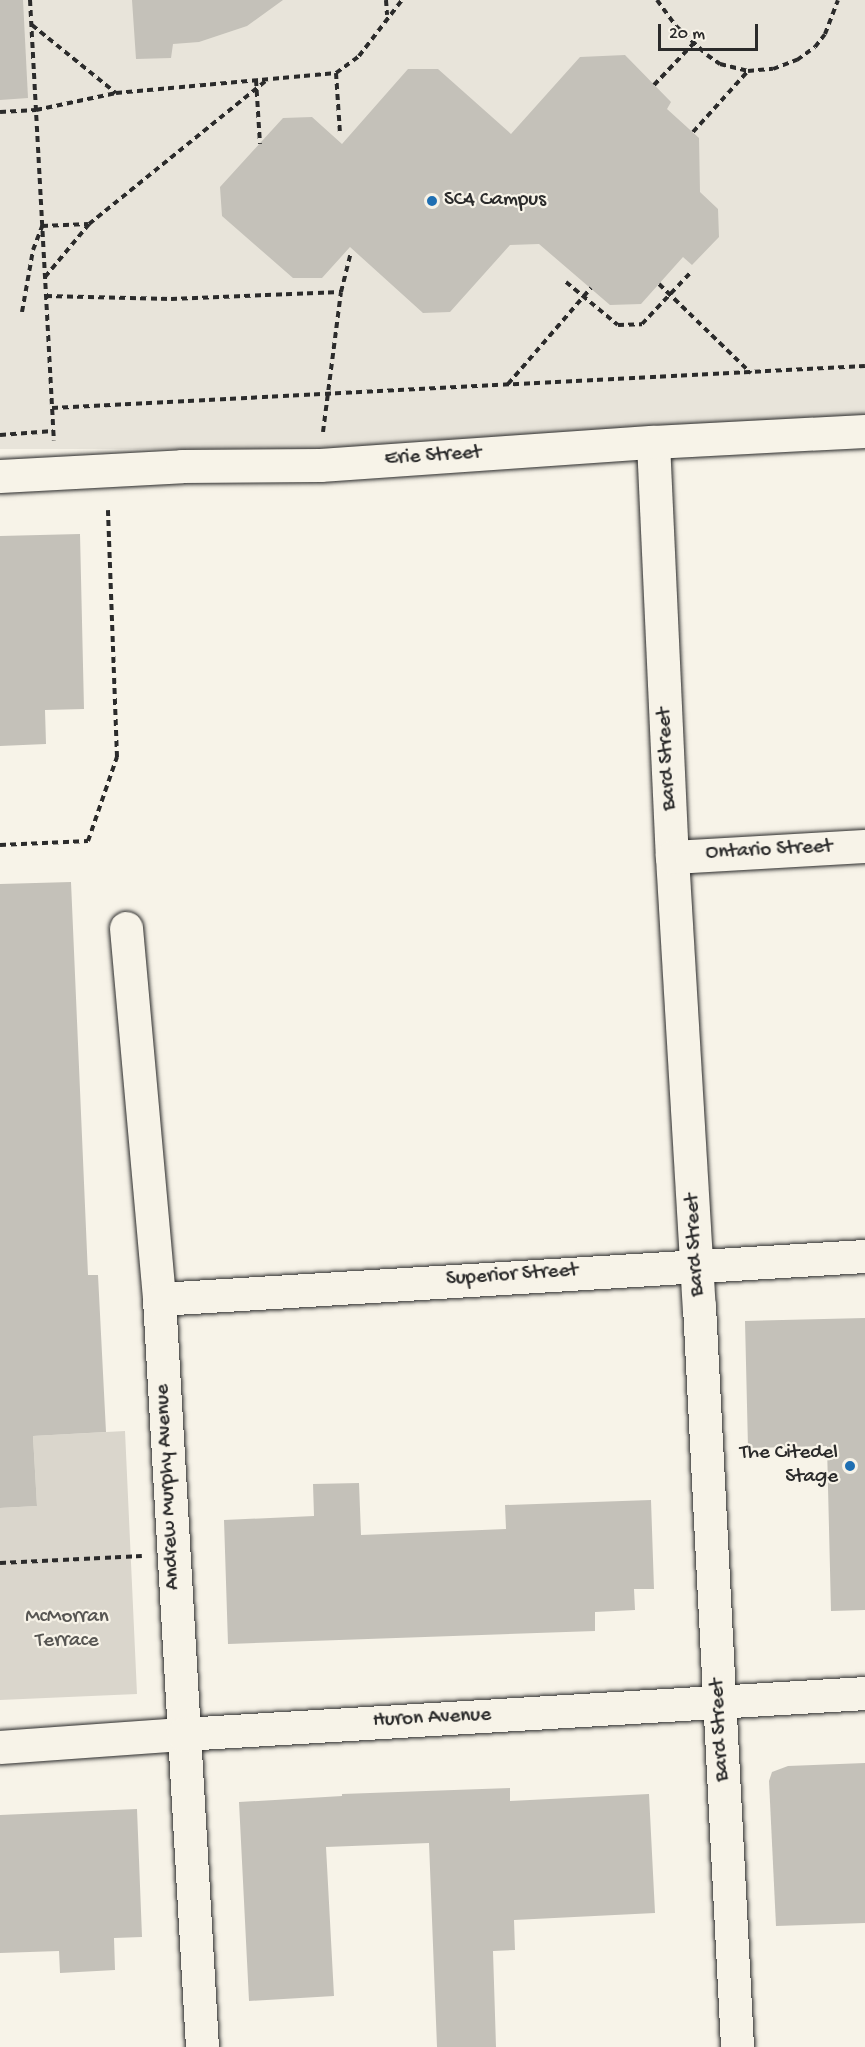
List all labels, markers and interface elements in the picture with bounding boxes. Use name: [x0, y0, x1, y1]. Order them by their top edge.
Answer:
scale bar: [661, 12, 762, 50]
text: 20 m: [669, 24, 705, 45]
place label: SC4 Campus: [444, 188, 546, 214]
marker: SC4 Campus: [425, 194, 439, 208]
street label: Erie Street: [384, 441, 482, 473]
street label: Bard Street: [653, 707, 683, 811]
street label: Ontario Street: [705, 835, 833, 867]
street label: Bard Street: [681, 1193, 711, 1297]
street label: Superior Street: [445, 1259, 579, 1293]
street label: Andrew Murphy Avenue: [151, 1383, 187, 1591]
place label: The Citedel Stage: [740, 1441, 838, 1491]
marker: The Citedel Stage: [843, 1459, 857, 1473]
park label: McMorran Terrace: [25, 1605, 109, 1655]
street label: Bard Street: [706, 1678, 736, 1782]
street label: Huron Avenue: [372, 1703, 492, 1735]

